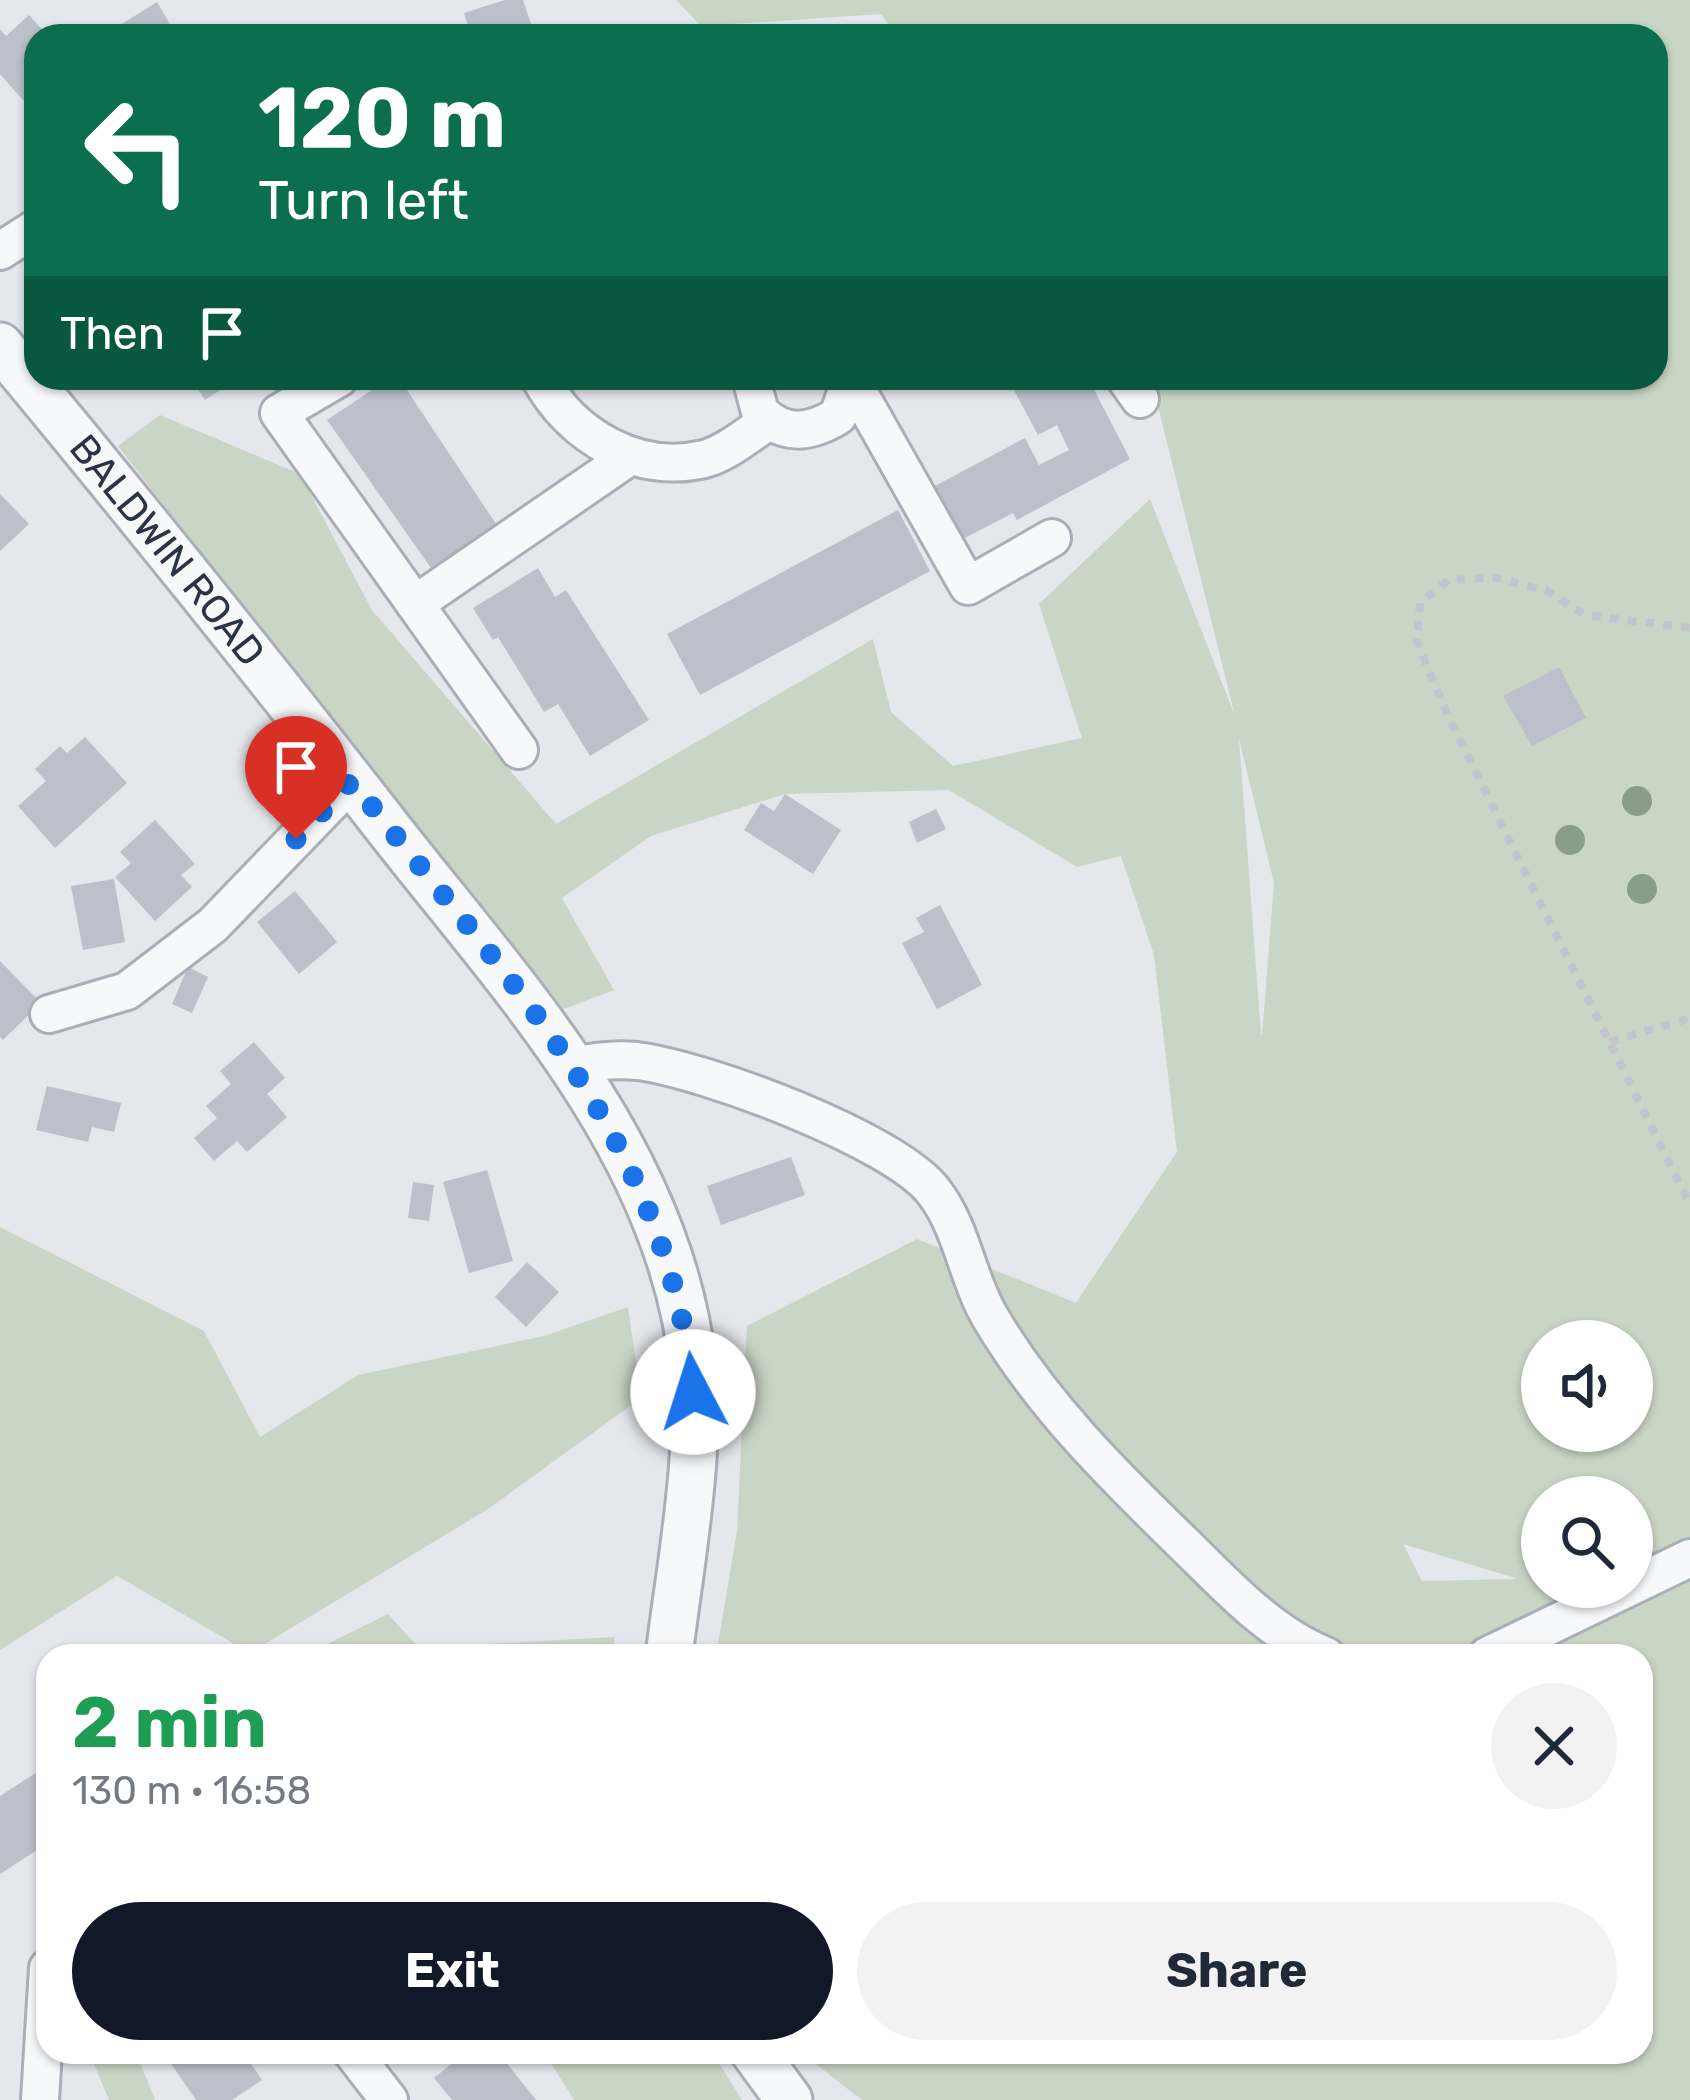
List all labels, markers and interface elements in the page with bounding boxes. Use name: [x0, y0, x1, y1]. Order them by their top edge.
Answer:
text: 120 m: [258, 68, 506, 168]
icon: left: [60, 72, 216, 228]
text: Turn left: [258, 169, 469, 233]
icon: arrive: [189, 300, 255, 366]
text: Then: [60, 307, 165, 360]
street label: BALDWIN ROAD: [60, 426, 274, 675]
pin: [245, 716, 347, 839]
icon: arrive: [263, 734, 329, 800]
map controls: [1521, 1320, 1653, 1608]
button: sound: [1521, 1320, 1653, 1452]
position arrow: [630, 1329, 756, 1455]
button: search: [1521, 1476, 1653, 1608]
text: 2 min: [72, 1680, 267, 1765]
button: close: [1491, 1683, 1617, 1809]
text: 130 m · 16:58: [72, 1768, 311, 1814]
button: Exit: [72, 1902, 833, 2040]
button: Share: [857, 1902, 1617, 2040]

